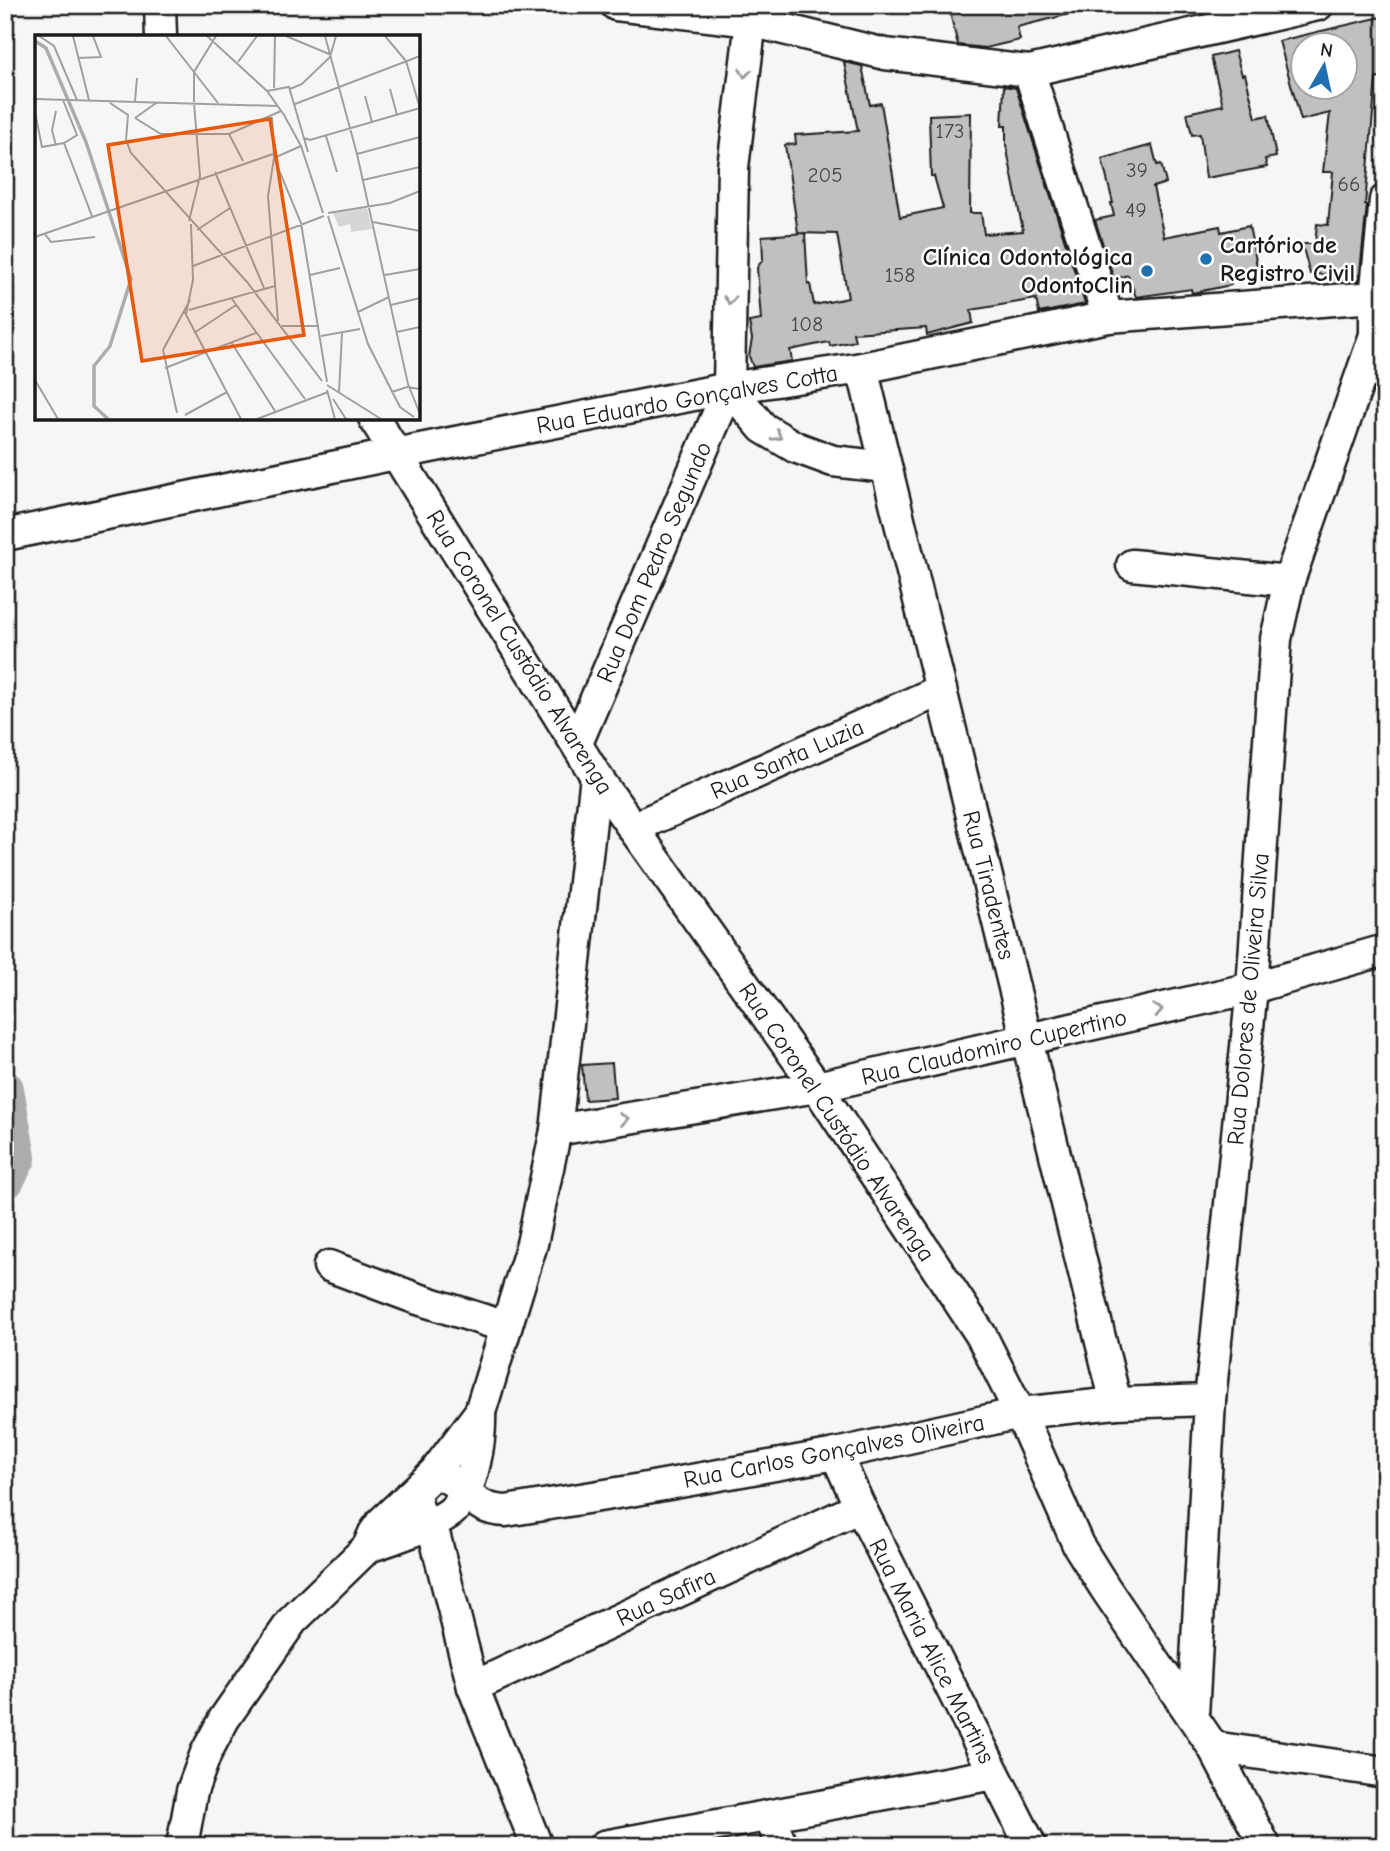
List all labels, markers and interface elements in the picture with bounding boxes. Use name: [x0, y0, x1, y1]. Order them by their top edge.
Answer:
north arrow: [1288, 32, 1358, 102]
inset map: [35, 35, 420, 420]
text: N: [1319, 38, 1334, 62]
one-way arrow: [737, 67, 752, 79]
house number: 173: [936, 119, 964, 143]
house number: 39: [1126, 158, 1148, 182]
house number: 205: [807, 163, 843, 187]
house number: 66: [1338, 172, 1360, 196]
house number: 49: [1125, 198, 1147, 222]
place label: Cartório de Registro Civil: [1220, 231, 1355, 287]
place label: Clínica Odontológica OdontoClin: [923, 243, 1133, 299]
marker: Cartório de Registro Civil: [1198, 251, 1214, 267]
house number: 158: [885, 263, 915, 287]
marker: Clínica Odontológica OdontoClin: [1139, 263, 1155, 279]
one-way arrow: [723, 294, 738, 305]
house number: 108: [791, 312, 823, 336]
street label: Rua Eduardo Gonçalves Cotta: [534, 359, 840, 439]
one-way arrow: [769, 427, 782, 440]
street label: Rua Dom Pedro Segundo: [591, 438, 717, 686]
street label: Rua Coronel Custódio Alvarenga: [421, 505, 619, 799]
street label: Rua Santa Luzia: [706, 713, 868, 805]
street label: Rua Tiradentes: [957, 808, 1021, 962]
street label: Rua Dolores de Oliveira Silva: [1221, 852, 1275, 1146]
street label: Rua Coronel Custódio Alvarenga: [733, 977, 941, 1267]
street label: Rua Claudomiro Cupertino: [858, 1003, 1130, 1091]
one-way arrow: [1152, 1003, 1164, 1018]
one-way arrow: [618, 1112, 630, 1127]
street label: Rua Carlos Gonçalves Oliveira: [681, 1408, 987, 1494]
street label: Rua Maria Alice Martins: [863, 1534, 1001, 1768]
street label: Rua Safira: [612, 1562, 720, 1632]

